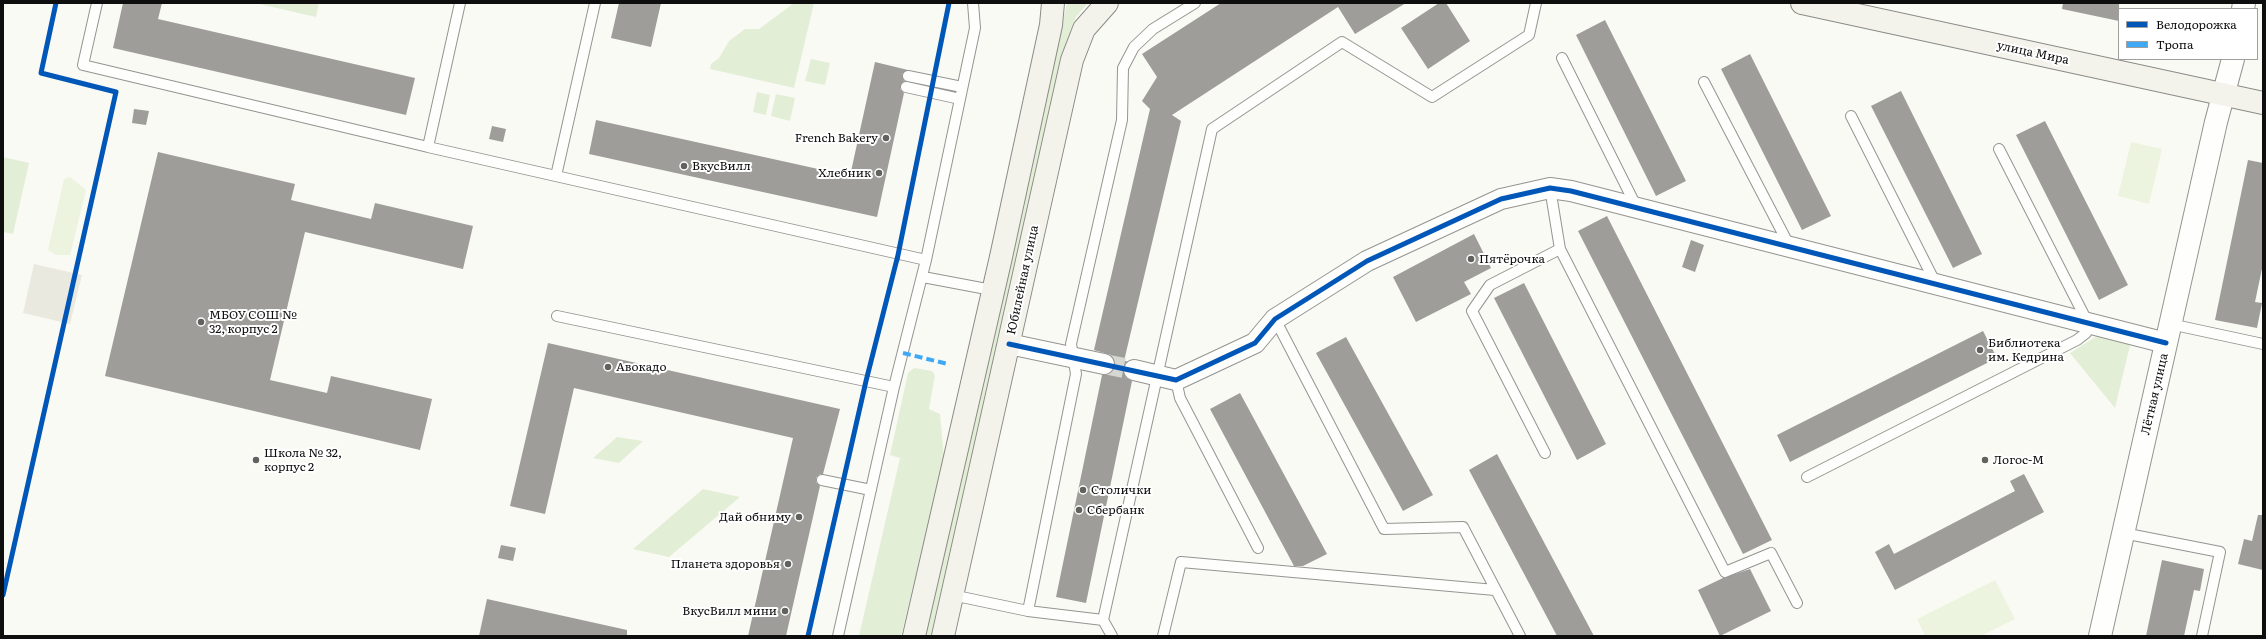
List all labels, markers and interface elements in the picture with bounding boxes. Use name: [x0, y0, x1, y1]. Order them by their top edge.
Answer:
legend: [2118, 8, 2258, 60]
text: Велодорожка: [2156, 15, 2237, 33]
text: Тропа: [2156, 35, 2193, 53]
street label: улица Мира: [1996, 38, 2070, 68]
place label: French Bakery: [795, 131, 878, 145]
marker: French Bakery: [881, 133, 891, 143]
place label: ВкусВилл: [692, 159, 751, 173]
marker: ВкусВилл: [679, 161, 689, 171]
place label: Хлебник: [818, 166, 871, 180]
marker: Хлебник: [874, 168, 884, 178]
street label: Юбилейная улица: [1004, 224, 1042, 336]
place label: Пятёрочка: [1479, 252, 1545, 266]
marker: Пятёрочка: [1466, 254, 1476, 264]
place label: МБОУ СОШ № 32, корпус 2: [209, 308, 297, 336]
marker: МБОУ СОШ № 32, корпус 2: [196, 317, 206, 327]
place label: Библиотека им. Кедрина: [1988, 336, 2064, 364]
marker: Библиотека им. Кедрина: [1975, 345, 1985, 355]
street label: Лётная улица: [2139, 352, 2171, 436]
place label: Авокадо: [616, 360, 666, 374]
marker: Авокадо: [603, 362, 613, 372]
place label: Школа № 32, корпус 2: [264, 446, 342, 474]
place label: Логос-М: [1993, 453, 2044, 467]
marker: Школа № 32, корпус 2: [251, 455, 261, 465]
marker: Логос-М: [1980, 455, 1990, 465]
place label: Столички: [1091, 483, 1151, 497]
marker: Столички: [1078, 485, 1088, 495]
place label: Сбербанк: [1087, 503, 1144, 517]
marker: Сбербанк: [1074, 505, 1084, 515]
place label: Дай обниму: [719, 510, 791, 524]
marker: Дай обниму: [794, 512, 804, 522]
place label: Планета здоровья: [671, 557, 780, 571]
marker: Планета здоровья: [783, 559, 793, 569]
place label: ВкусВилл мини: [682, 604, 777, 618]
marker: ВкусВилл мини: [780, 606, 790, 616]

